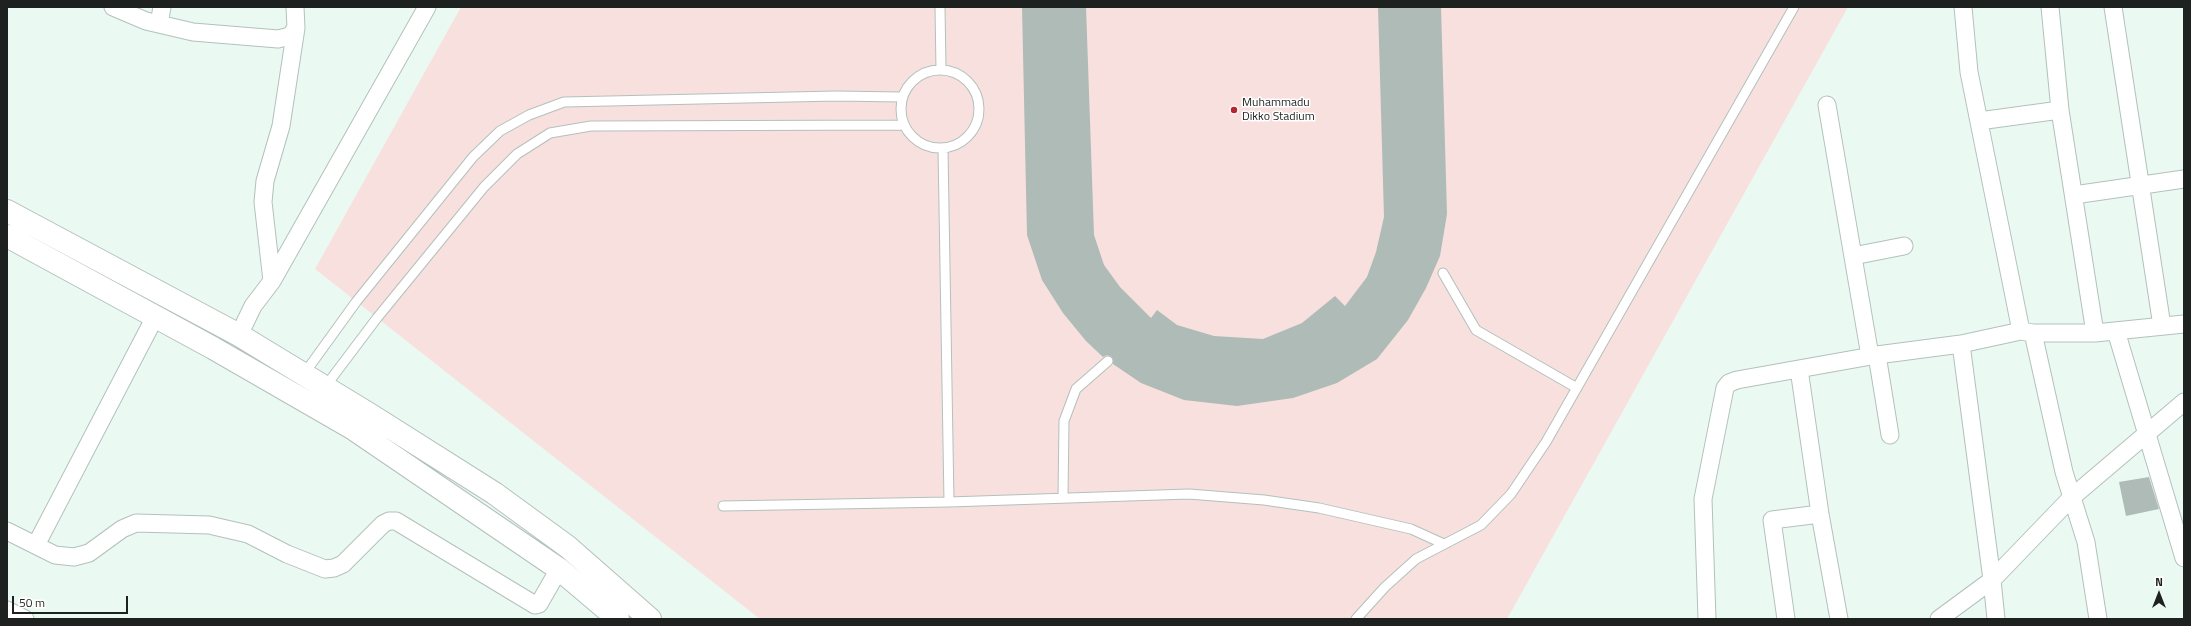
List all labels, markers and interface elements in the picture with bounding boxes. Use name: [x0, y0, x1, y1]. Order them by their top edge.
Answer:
place label: Muhammadu Dikko Stadium: [1242, 96, 1315, 124]
marker: Muhammadu Dikko Stadium: [1229, 105, 1239, 115]
north arrow: [2139, 574, 2179, 614]
text: N: [2155, 574, 2163, 590]
scale bar: [14, 588, 130, 614]
text: 50 m: [19, 593, 45, 612]

